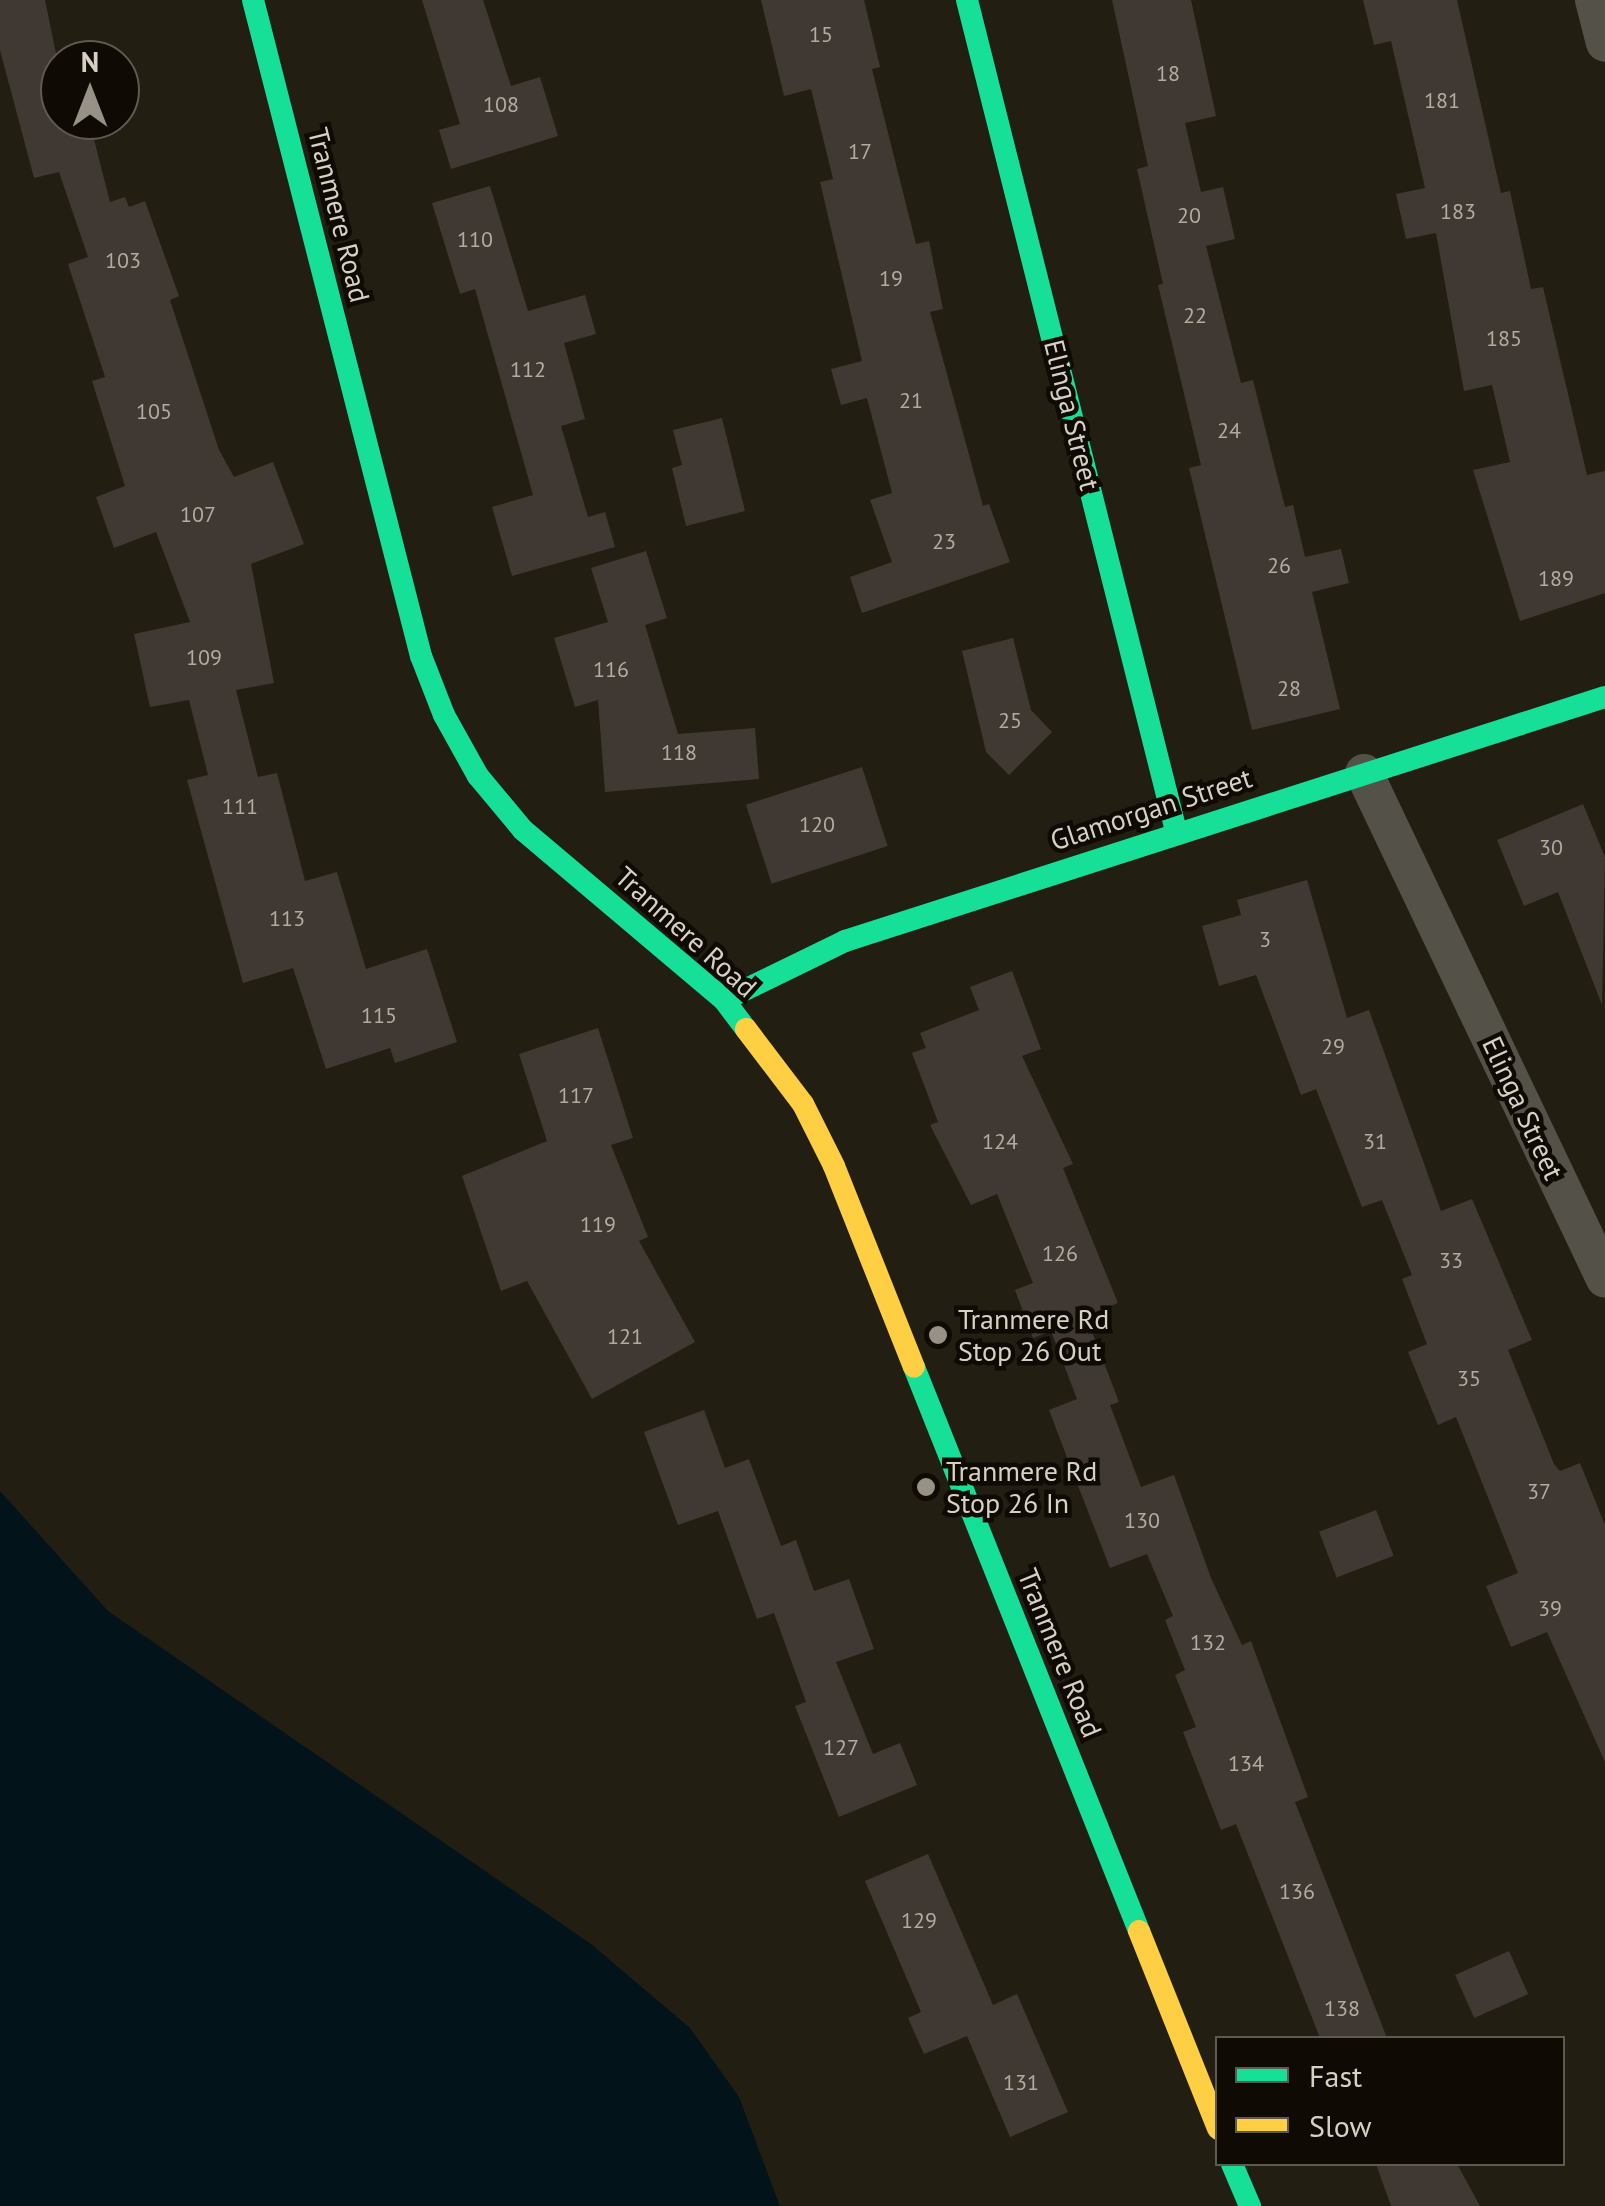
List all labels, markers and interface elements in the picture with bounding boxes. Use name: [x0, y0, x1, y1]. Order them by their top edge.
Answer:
house number: 15: [809, 22, 833, 48]
north arrow: [40, 40, 140, 140]
text: N: [81, 43, 99, 80]
house number: 18: [1156, 61, 1180, 87]
house number: 181: [1424, 88, 1460, 114]
house number: 108: [483, 92, 519, 118]
street label: Tranmere Road: [301, 124, 377, 306]
house number: 17: [848, 139, 872, 165]
house number: 183: [1440, 199, 1476, 225]
house number: 20: [1177, 203, 1201, 229]
house number: 110: [457, 227, 493, 253]
house number: 103: [105, 248, 141, 274]
house number: 19: [879, 266, 903, 292]
house number: 22: [1183, 303, 1207, 329]
house number: 185: [1486, 326, 1522, 352]
street label: Elinga Street: [1037, 336, 1107, 494]
house number: 112: [510, 357, 546, 383]
house number: 21: [899, 388, 923, 414]
house number: 105: [136, 399, 172, 425]
house number: 24: [1217, 418, 1241, 444]
house number: 107: [180, 502, 216, 528]
house number: 23: [932, 529, 956, 555]
house number: 26: [1267, 553, 1291, 579]
house number: 189: [1538, 566, 1574, 592]
house number: 109: [186, 645, 222, 671]
house number: 116: [593, 657, 629, 683]
house number: 28: [1277, 676, 1301, 702]
house number: 25: [998, 708, 1022, 734]
house number: 118: [661, 740, 697, 766]
street label: Glamorgan Street: [1046, 761, 1256, 857]
house number: 111: [222, 794, 258, 820]
house number: 120: [799, 812, 835, 838]
house number: 30: [1539, 835, 1563, 861]
street label: Tranmere Road: [608, 860, 764, 1004]
house number: 113: [269, 906, 305, 932]
house number: 3: [1259, 927, 1271, 953]
house number: 115: [361, 1003, 397, 1029]
street label: Elinga Street: [1475, 1031, 1571, 1185]
house number: 29: [1321, 1034, 1345, 1060]
house number: 117: [558, 1083, 594, 1109]
house number: 124: [982, 1129, 1018, 1155]
house number: 31: [1363, 1129, 1387, 1155]
house number: 119: [580, 1212, 616, 1238]
house number: 126: [1042, 1241, 1078, 1267]
house number: 33: [1439, 1248, 1463, 1274]
place label: Tranmere Rd Stop 26 Out: [958, 1302, 1109, 1368]
house number: 121: [607, 1324, 643, 1350]
marker: Tranmere Rd Stop 26 Out: [927, 1324, 949, 1346]
house number: 35: [1457, 1366, 1481, 1392]
place label: Tranmere Rd Stop 26 In: [946, 1454, 1097, 1520]
marker: Tranmere Rd Stop 26 In: [915, 1476, 937, 1498]
house number: 37: [1527, 1479, 1551, 1505]
house number: 130: [1124, 1508, 1160, 1534]
street label: Tranmere Road: [1011, 1564, 1109, 1742]
house number: 39: [1538, 1596, 1562, 1622]
house number: 132: [1190, 1630, 1226, 1656]
house number: 127: [823, 1735, 859, 1761]
house number: 134: [1228, 1751, 1264, 1777]
house number: 136: [1279, 1879, 1315, 1905]
house number: 129: [901, 1908, 937, 1934]
house number: 138: [1324, 1996, 1360, 2022]
legend: [1215, 2036, 1565, 2166]
text: Fast: [1309, 2056, 1362, 2095]
house number: 131: [1003, 2070, 1039, 2096]
text: Slow: [1309, 2106, 1372, 2145]

